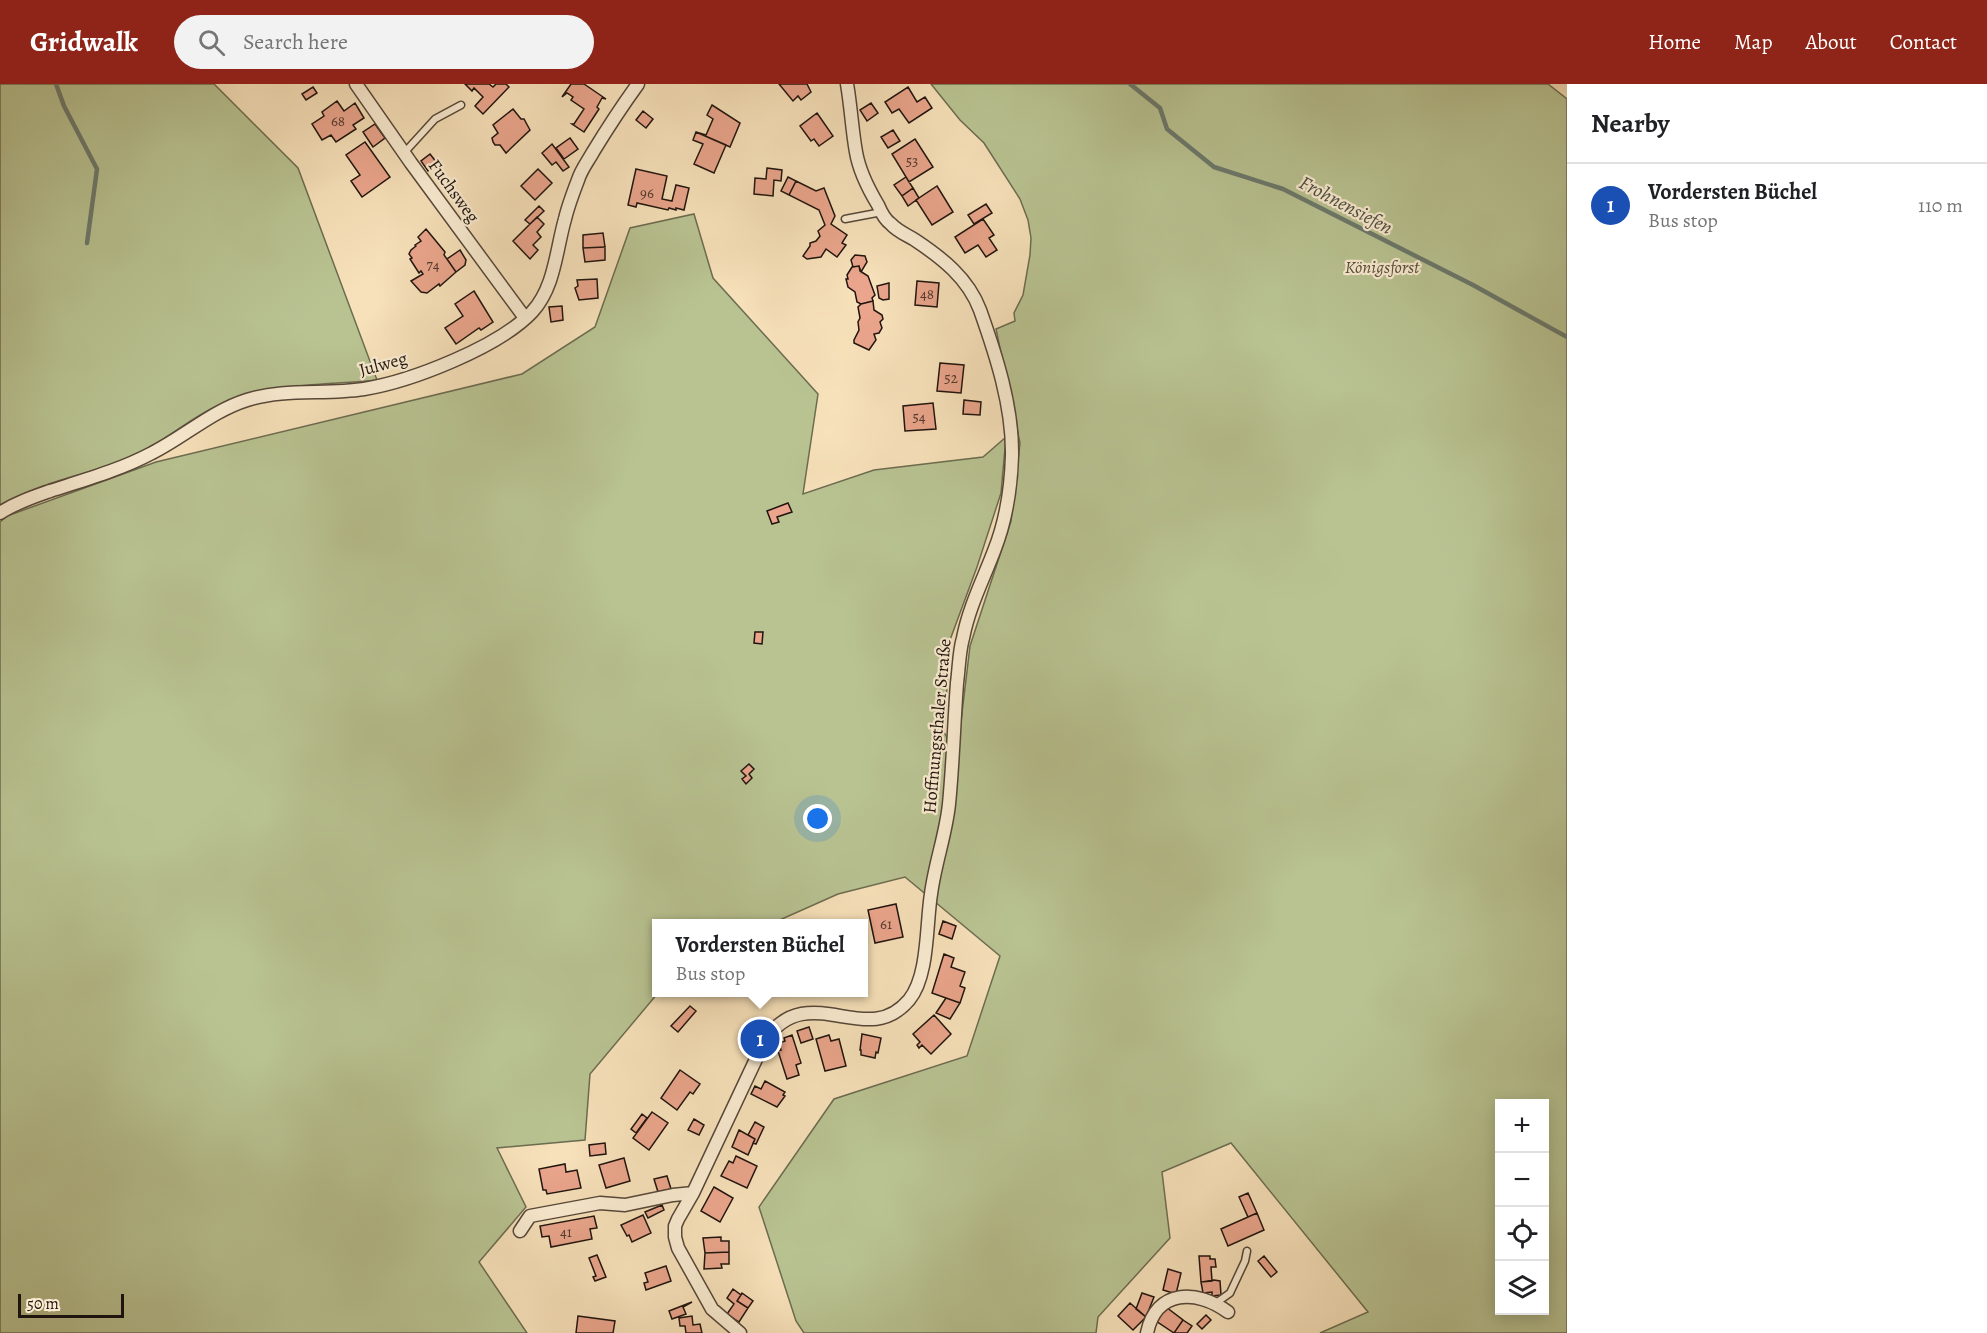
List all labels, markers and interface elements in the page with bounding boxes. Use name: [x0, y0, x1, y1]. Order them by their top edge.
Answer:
search box: [174, 15, 594, 69]
text: Gridwalk: [30, 23, 138, 61]
icon: search: [195, 26, 228, 59]
text: Search here: [243, 27, 348, 57]
text: Home: [1648, 28, 1701, 56]
text: Map: [1734, 28, 1772, 56]
text: About: [1805, 28, 1857, 56]
text: Contact: [1890, 28, 1957, 56]
text: Nearby: [1591, 106, 1670, 141]
house number: 68: [331, 111, 345, 131]
house number: 53: [906, 151, 918, 171]
street label: Fuchsweg: [423, 155, 485, 227]
water label: Frohnensiefen: [1295, 169, 1398, 241]
text: Vordersten Büchel: [1648, 177, 1817, 207]
house number: 96: [640, 183, 654, 203]
text: 1: [1607, 192, 1614, 219]
text: 110 m: [1918, 192, 1963, 219]
text: Bus stop: [1648, 207, 1718, 234]
house number: 74: [426, 255, 440, 275]
park label: Königsforst: [1345, 255, 1420, 279]
house number: 48: [920, 284, 934, 304]
street label: Julweg: [356, 346, 410, 382]
house number: 52: [944, 368, 958, 388]
house number: 54: [912, 407, 926, 427]
street label: Hoffnungsthaler Straße: [917, 638, 957, 814]
your location: [803, 804, 832, 833]
house number: 61: [880, 914, 892, 934]
popup: [652, 919, 868, 997]
text: Vordersten Büchel: [675, 930, 845, 960]
text: Bus stop: [675, 960, 745, 987]
pin: 1: [740, 1016, 780, 1062]
map controls: [1495, 1099, 1549, 1315]
button: +: [1495, 1099, 1549, 1153]
button: −: [1495, 1153, 1549, 1207]
button: locate: [1495, 1207, 1549, 1261]
house number: 41: [560, 1222, 572, 1242]
button: layers: [1495, 1261, 1549, 1315]
scale bar: [18, 1291, 124, 1318]
text: 50 m: [27, 1293, 59, 1315]

